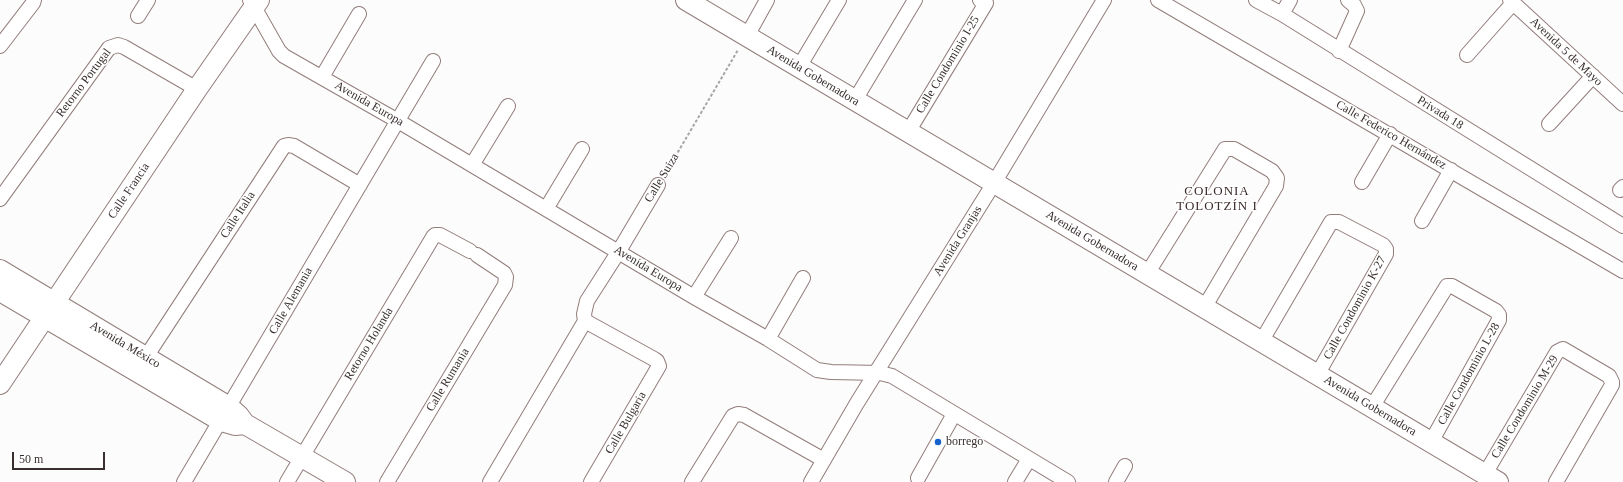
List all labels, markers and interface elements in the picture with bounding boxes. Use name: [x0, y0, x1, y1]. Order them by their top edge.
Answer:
street label: Calle Condominio I-25: [913, 14, 983, 116]
street label: Avenida 5 de Mayo: [1527, 15, 1605, 89]
street label: Avenida Gobernadora: [764, 43, 862, 109]
street label: Retorno Portugal: [53, 46, 115, 120]
street label: Avenida Europa: [332, 78, 406, 130]
street label: Privada 18: [1414, 93, 1466, 133]
street label: Calle Federico Hernández: [1333, 97, 1449, 173]
street label: Calle Suiza: [642, 151, 682, 205]
street label: Calle Francia: [105, 160, 153, 222]
district label: COLONIA TOLOTZÍN I: [1176, 184, 1258, 215]
street label: Calle Italia: [218, 189, 258, 241]
street label: Avenida Granjas: [931, 203, 985, 279]
street label: Avenida Gobernadora: [1043, 208, 1141, 274]
street label: Avenida Europa: [611, 243, 685, 295]
street label: Calle Condominio K-27: [1321, 254, 1389, 362]
street label: Calle Alemania: [266, 265, 316, 337]
street label: Retorno Holanda: [342, 305, 396, 383]
street label: Avenida México: [87, 318, 163, 372]
street label: Calle Condominio L-28: [1435, 320, 1503, 428]
street label: Calle Rumania: [423, 346, 473, 414]
street label: Calle Condominio M-29: [1488, 353, 1562, 461]
street label: Avenida Gobernadora: [1321, 373, 1419, 439]
street label: Calle Bulgaria: [602, 389, 650, 457]
place label: borrego: [946, 435, 983, 449]
marker: borrego: [933, 437, 943, 447]
scale bar: [14, 444, 107, 470]
text: 50 m: [19, 452, 43, 466]

